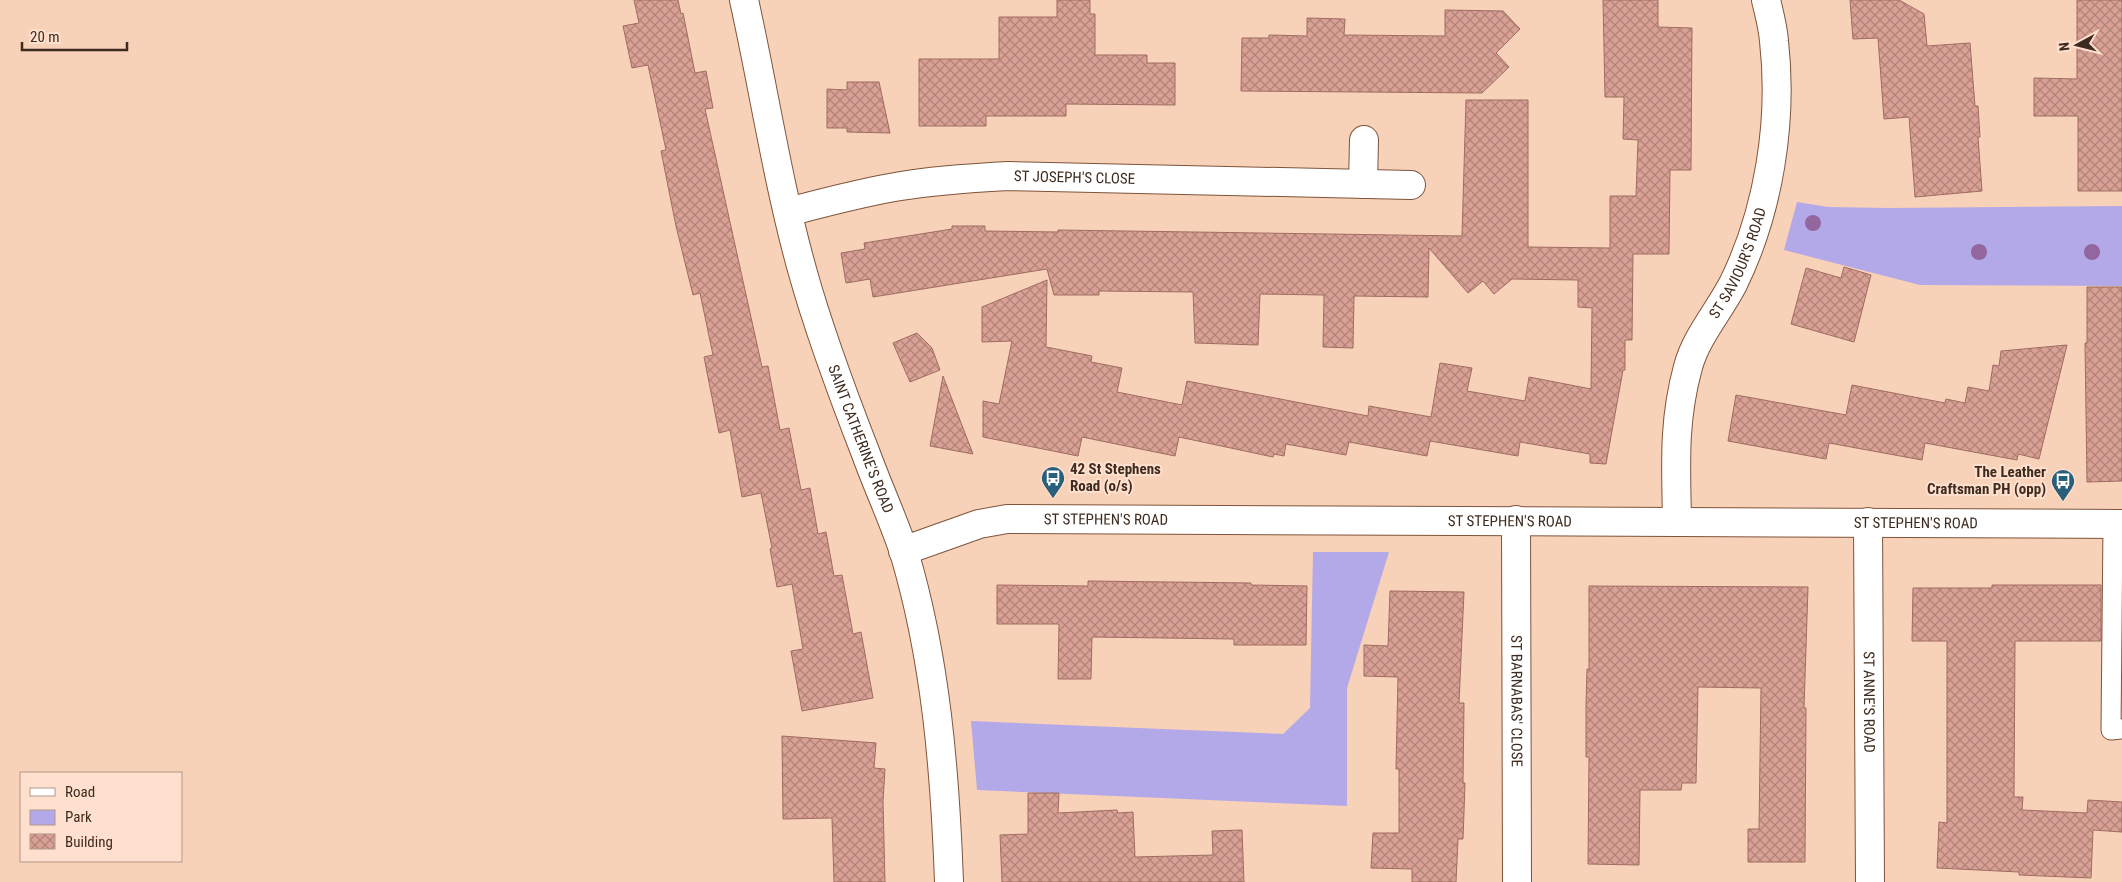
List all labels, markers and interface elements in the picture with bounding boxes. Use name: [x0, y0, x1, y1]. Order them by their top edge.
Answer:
scale bar: [22, 20, 128, 52]
north arrow: [2052, 20, 2102, 70]
text: 20 m: [30, 28, 60, 46]
text: N: [2056, 41, 2073, 52]
street label: ST JOSEPH'S CLOSE: [1014, 167, 1135, 188]
street label: ST SAVIOUR'S ROAD: [1705, 206, 1770, 322]
street label: SAINT CATHERINE'S ROAD: [824, 362, 897, 516]
place label: 42 St Stephens Road (o/s): [1070, 460, 1161, 495]
place label: The Leather Craftsman PH (opp): [1927, 463, 2046, 498]
bus stop icon: 42 St Stephens Road (o/s): [1040, 465, 1066, 499]
bus stop icon: The Leather Craftsman PH (opp): [2050, 468, 2076, 502]
street label: ST STEPHEN'S ROAD: [1044, 510, 1168, 529]
street label: ST STEPHEN'S ROAD: [1448, 512, 1572, 531]
street label: ST STEPHEN'S ROAD: [1854, 514, 1978, 532]
street label: ST BARNABAS' CLOSE: [1507, 635, 1526, 767]
street label: ST ANNE'S ROAD: [1860, 651, 1878, 753]
legend: [20, 772, 182, 862]
text: Road: [65, 783, 95, 801]
text: Park: [65, 808, 92, 826]
text: Building: [65, 833, 113, 851]

